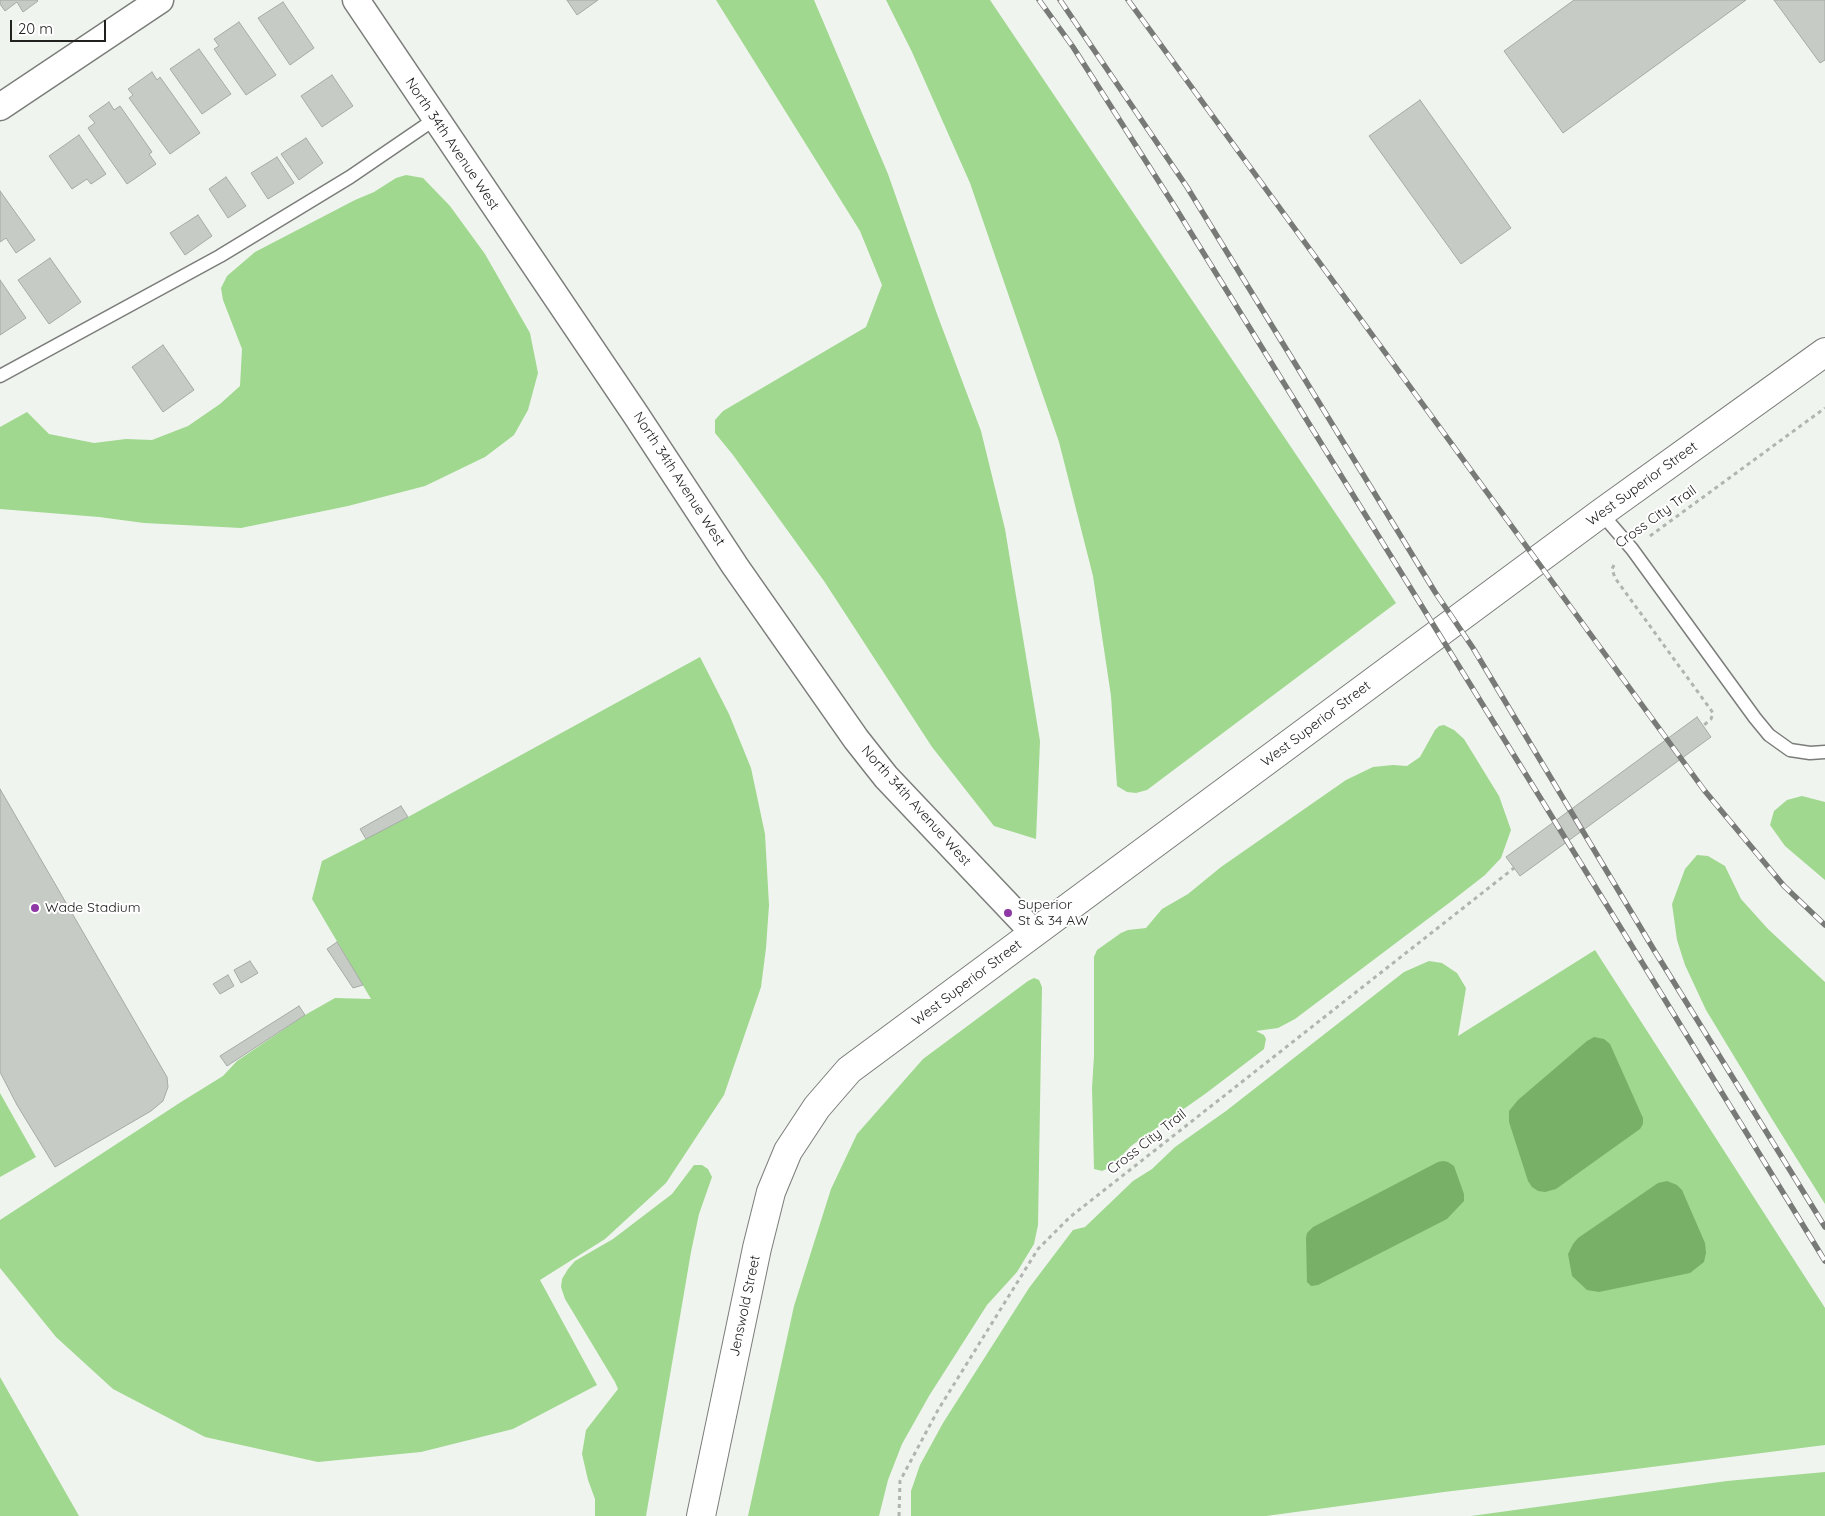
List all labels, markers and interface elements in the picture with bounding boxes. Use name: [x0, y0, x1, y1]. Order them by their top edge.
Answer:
scale bar: [12, 10, 109, 42]
text: 20 m: [18, 19, 53, 38]
street label: North 34th Avenue West: [401, 75, 503, 213]
street label: North 34th Avenue West: [629, 409, 729, 549]
street label: West Superior Street: [1583, 438, 1701, 530]
street label: Cross City Trail: [1612, 482, 1700, 552]
street label: West Superior Street: [1258, 677, 1374, 771]
street label: North 34th Avenue West: [858, 742, 974, 870]
place label: Superior St & 34 AW: [1018, 897, 1089, 930]
place label: Wade Stadium: [45, 900, 140, 916]
marker: Wade Stadium: [29, 902, 41, 914]
marker: Superior St & 34 AW: [1002, 907, 1014, 919]
street label: West Superior Street: [909, 936, 1025, 1030]
street label: Cross City Trail: [1104, 1106, 1190, 1178]
street label: Jenswold Street: [726, 1254, 764, 1358]

